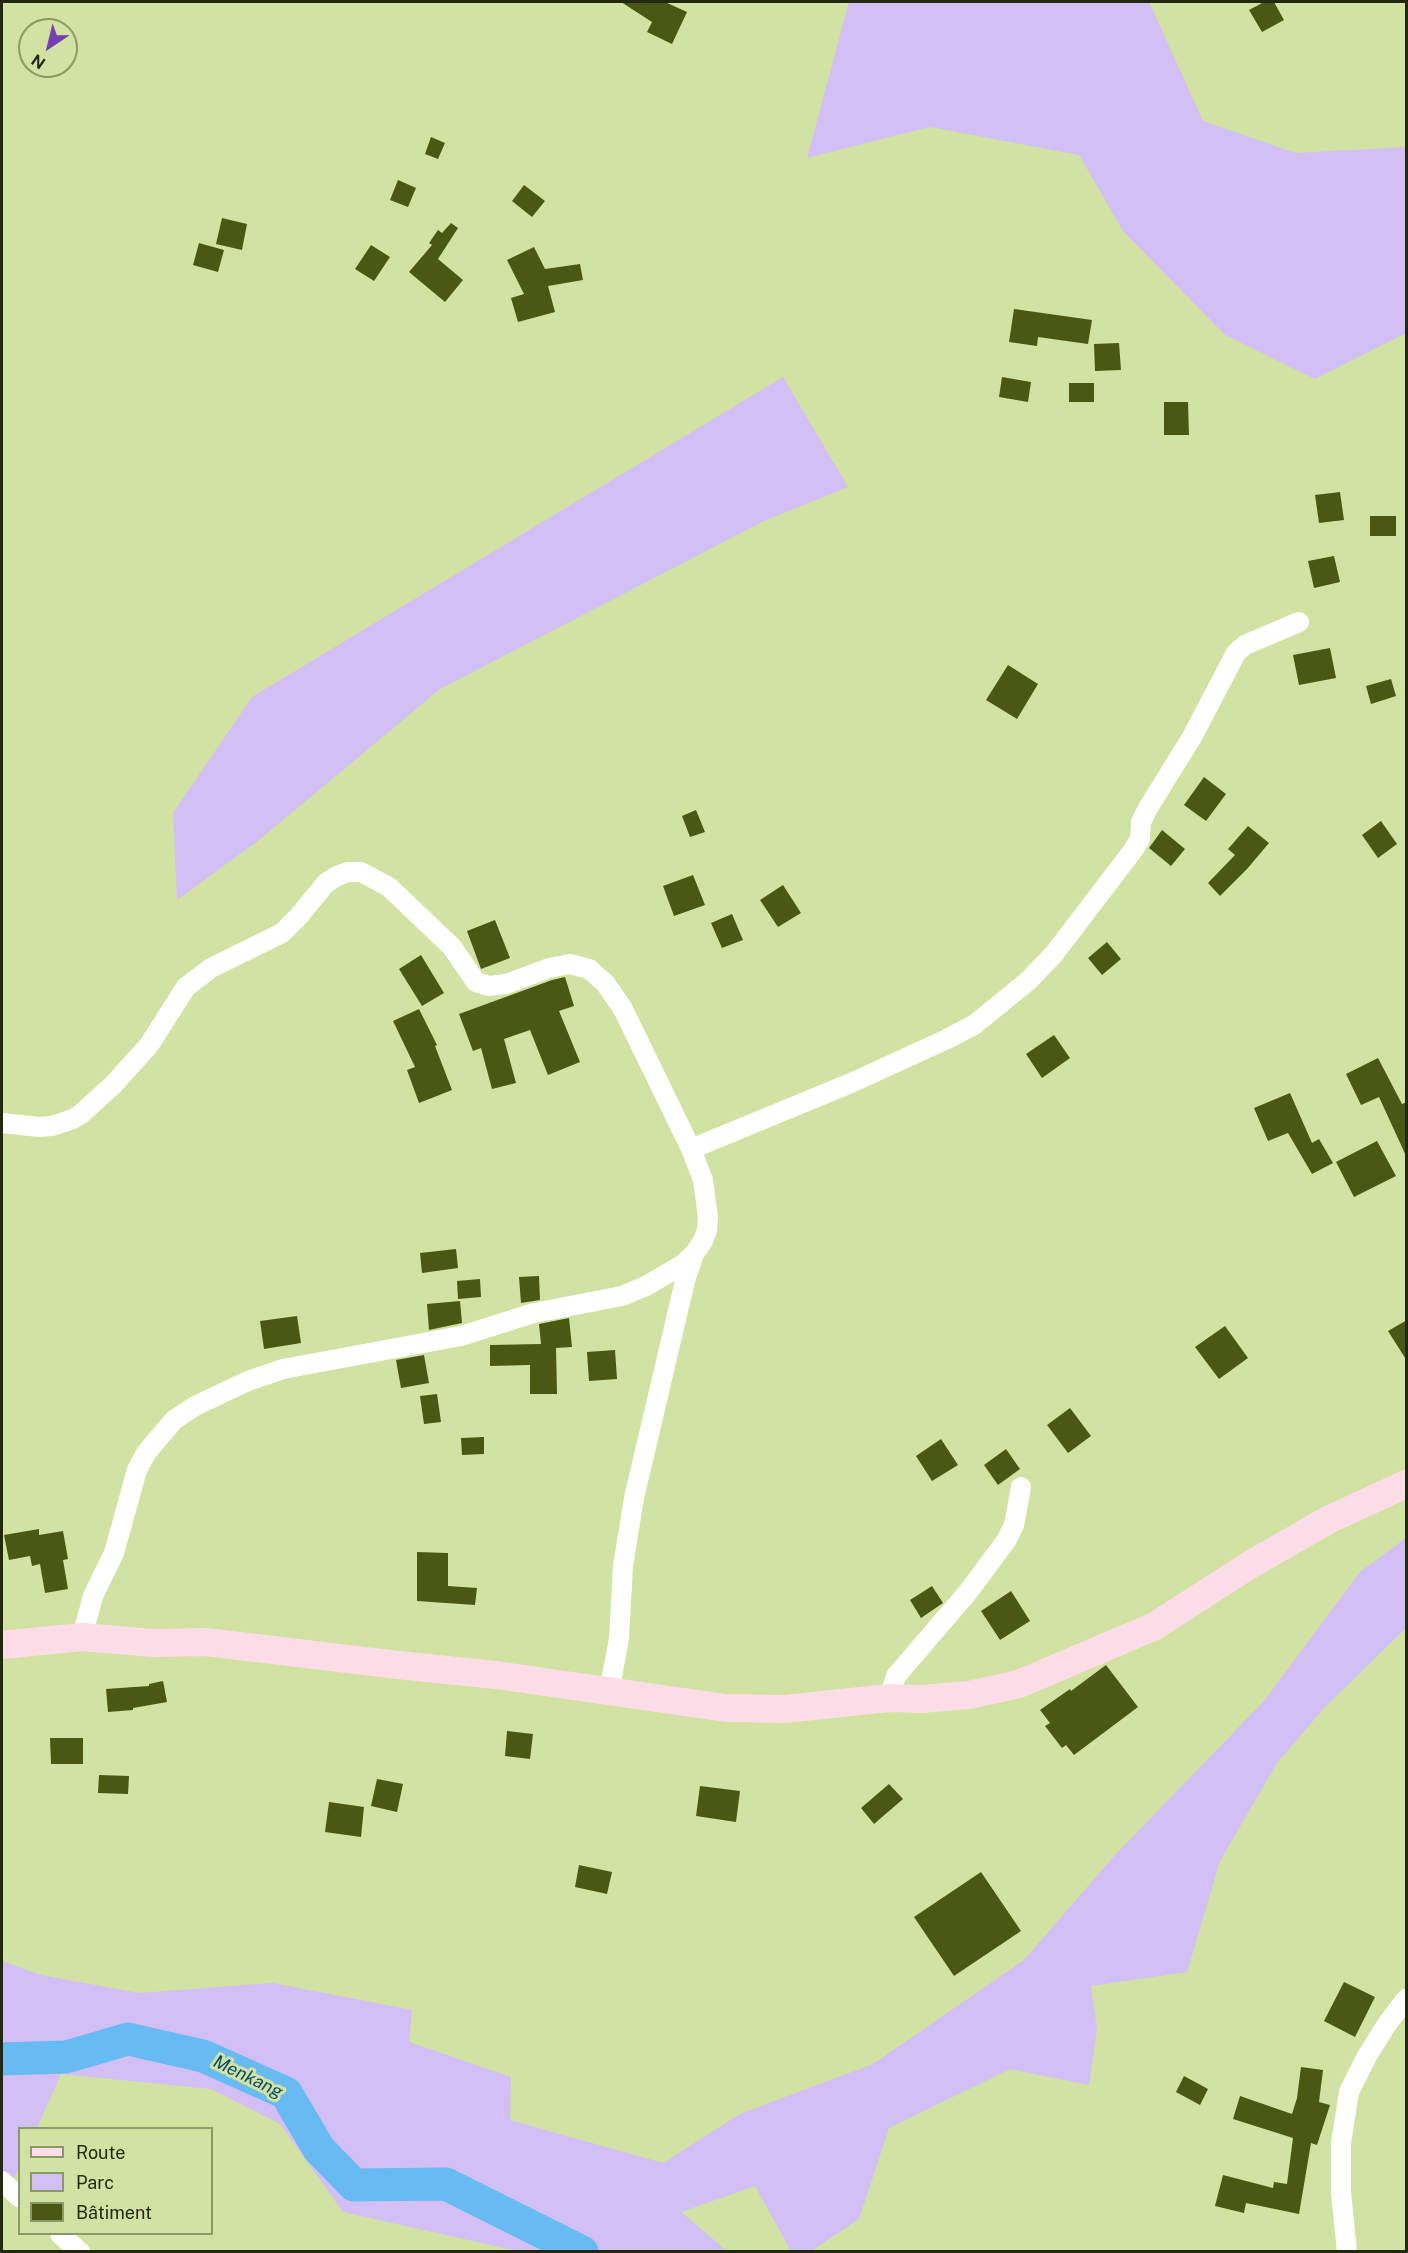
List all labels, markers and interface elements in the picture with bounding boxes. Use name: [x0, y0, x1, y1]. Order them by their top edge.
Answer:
north arrow: [18, 18, 78, 78]
text: N: [28, 50, 49, 73]
water label: Menkang: [210, 2051, 286, 2103]
legend: [18, 2127, 213, 2235]
text: Route: [76, 2142, 125, 2163]
text: Parc: [76, 2172, 114, 2193]
text: Bâtiment: [76, 2202, 152, 2223]

